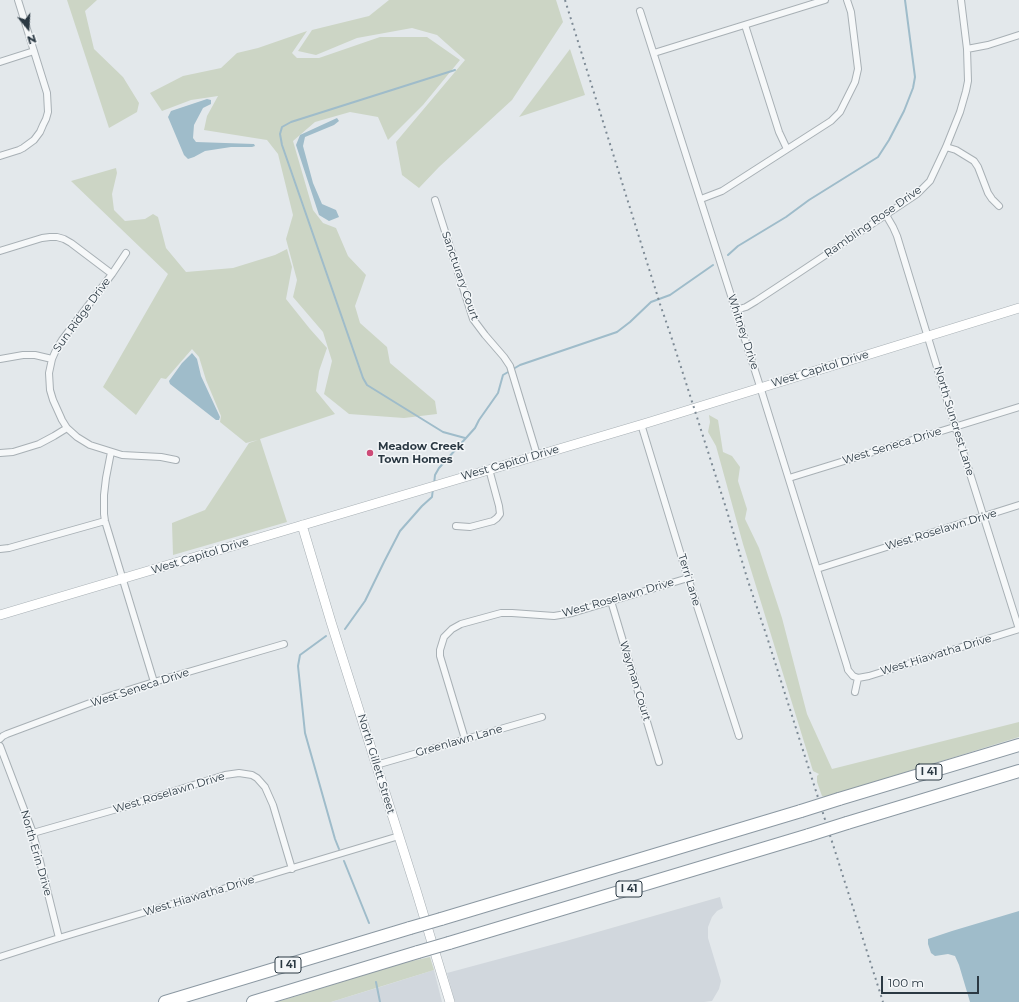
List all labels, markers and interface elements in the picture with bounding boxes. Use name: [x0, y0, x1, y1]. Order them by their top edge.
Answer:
north arrow: [8, 8, 48, 48]
text: N: [25, 31, 38, 47]
street label: Rambling Rose Drive: [822, 183, 924, 261]
street label: Sancturary Court: [439, 230, 481, 322]
street label: Sun Ridge Drive: [51, 275, 113, 355]
street label: Whitney Drive: [725, 293, 761, 371]
street label: West Capitol Drive: [770, 348, 870, 390]
street label: North Suncrest Lane: [931, 365, 977, 477]
street label: West Seneca Drive: [841, 425, 943, 467]
place label: Meadow Creek Town Homes: [378, 440, 464, 466]
street label: West Capitol Drive: [459, 443, 561, 483]
marker: Meadow Creek Town Homes: [365, 448, 375, 458]
street label: West Roselawn Drive: [884, 507, 998, 553]
street label: West Capitol Drive: [150, 535, 250, 577]
street label: Terri Lane: [675, 552, 703, 608]
street label: West Roselawn Drive: [560, 576, 676, 620]
street label: West Hiawatha Drive: [879, 632, 993, 678]
street label: Wayman Court: [617, 639, 653, 723]
street label: West Seneca Drive: [89, 666, 191, 710]
street label: North Gillett Street: [354, 712, 398, 816]
street label: Greenlawn Lane: [414, 722, 504, 760]
road number: I 41: [916, 764, 942, 780]
street label: West Roselawn Drive: [112, 770, 226, 816]
street label: North Erin Drive: [17, 808, 55, 898]
street label: West Hiawatha Drive: [142, 873, 256, 919]
road number: I 41: [616, 881, 642, 897]
road number: I 41: [275, 957, 301, 973]
scale bar: [883, 968, 981, 994]
text: 100 m: [888, 975, 924, 990]

